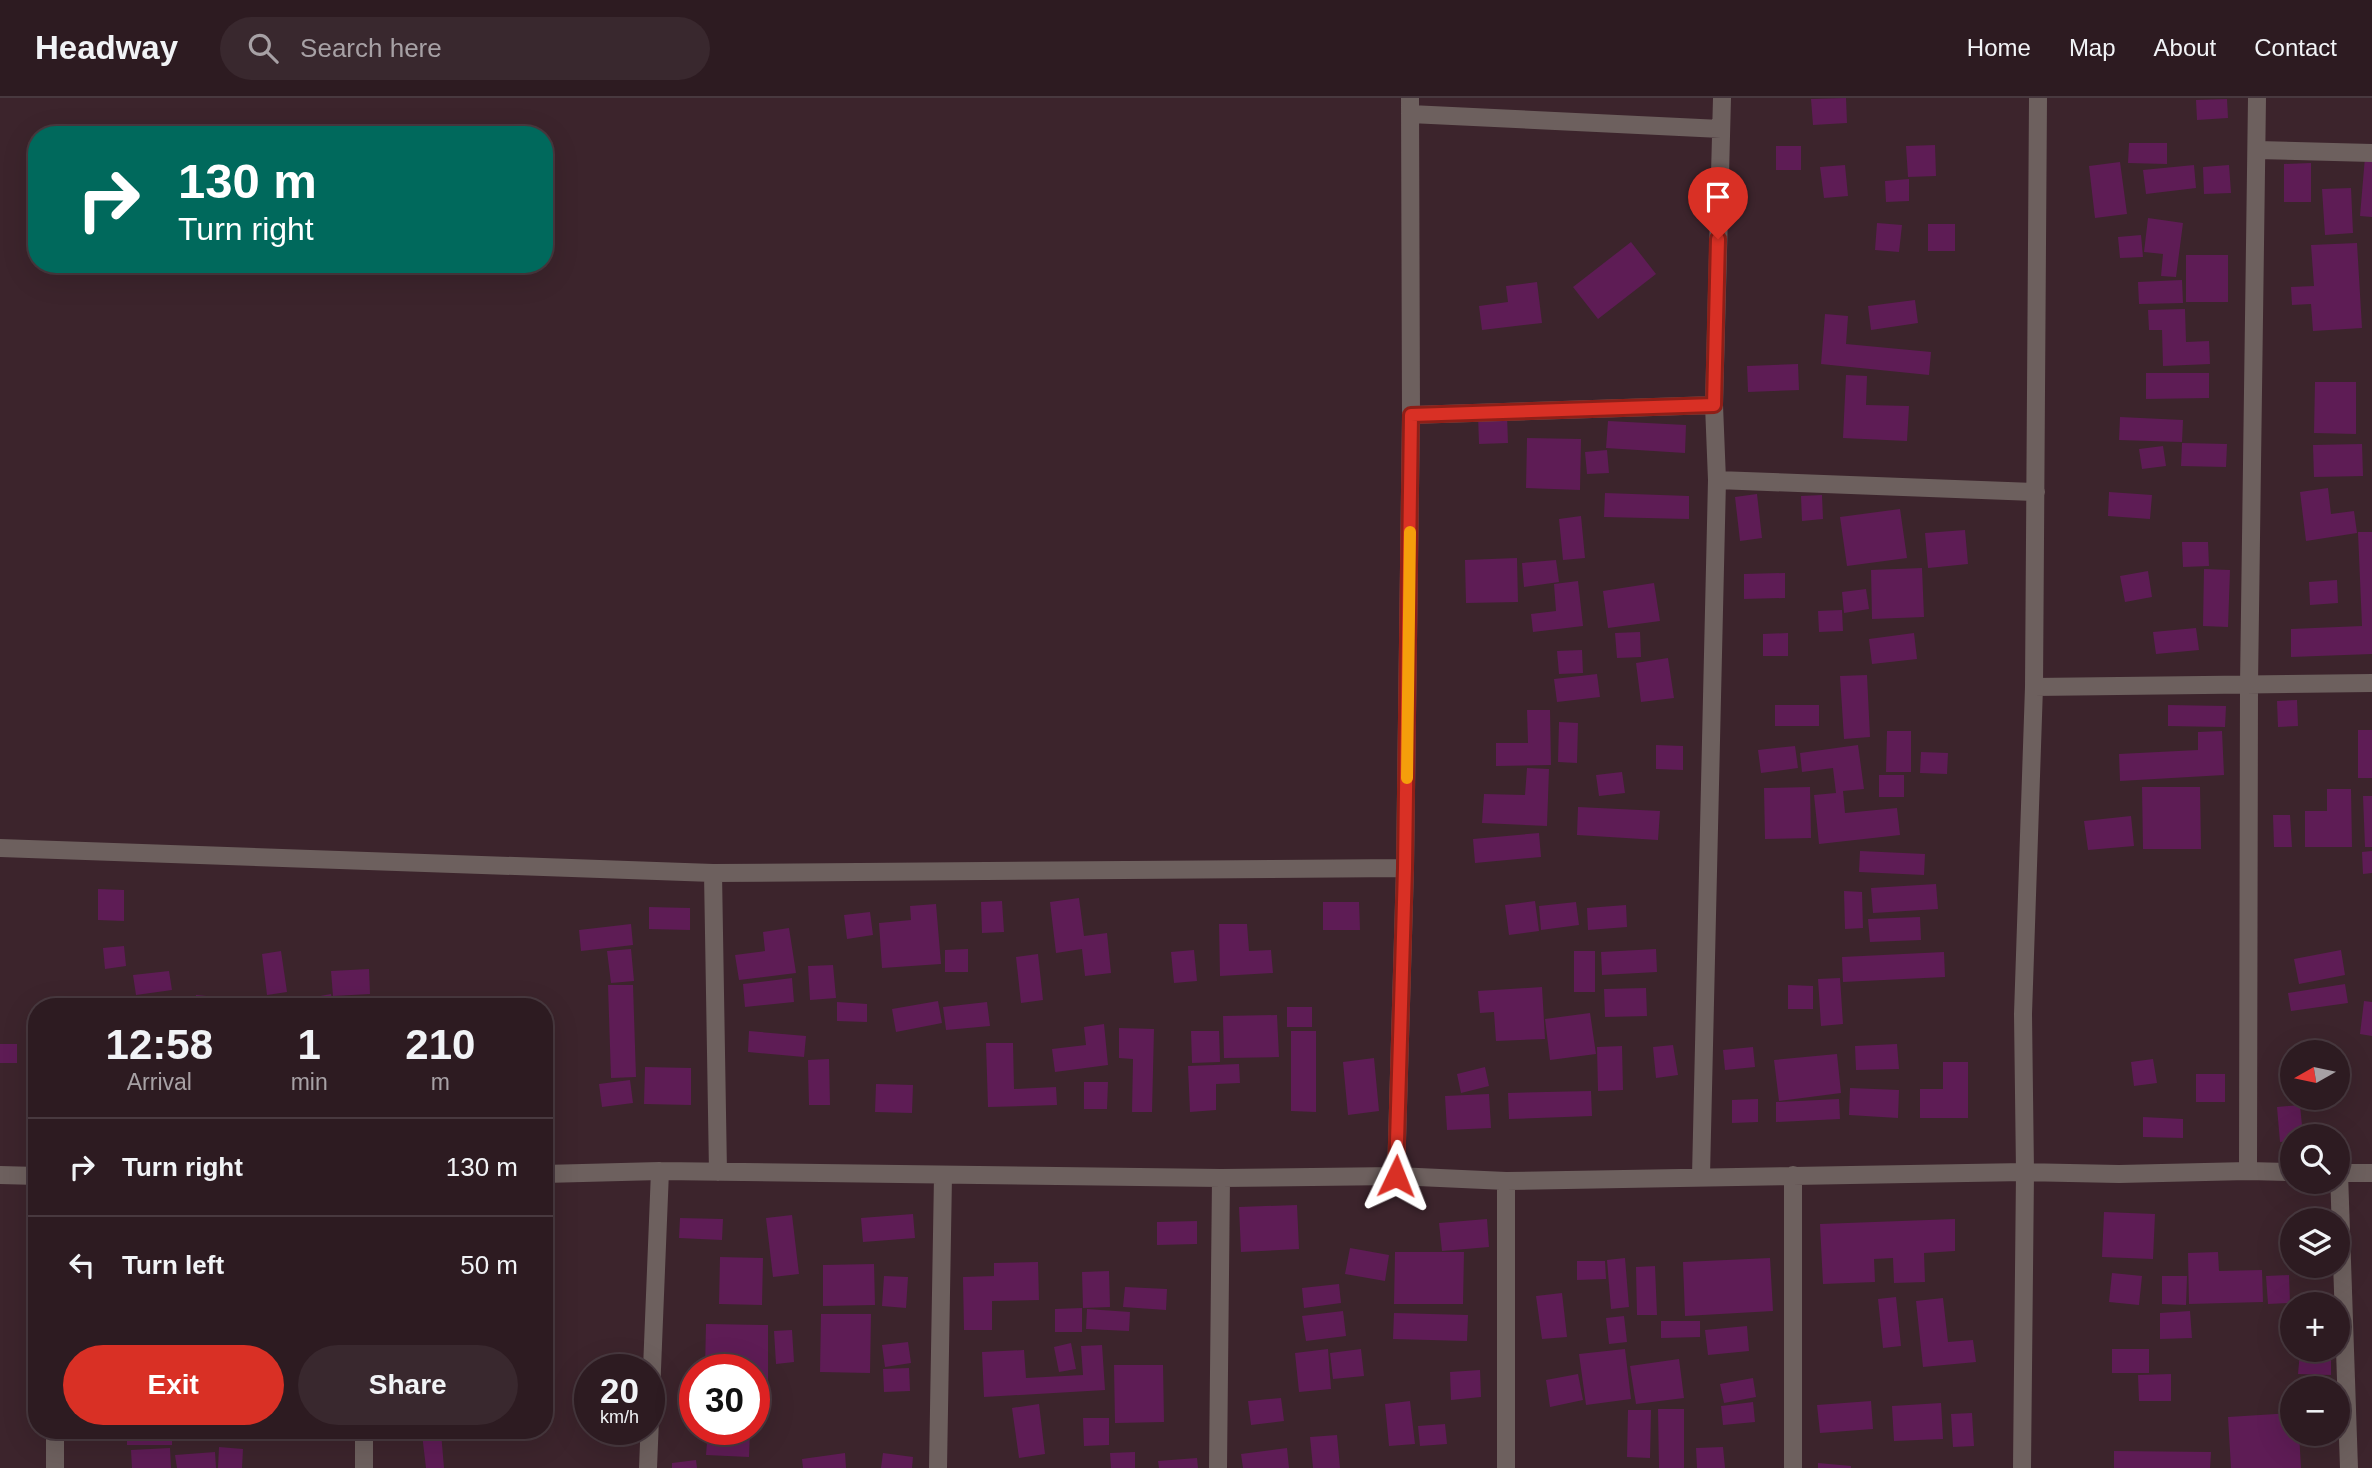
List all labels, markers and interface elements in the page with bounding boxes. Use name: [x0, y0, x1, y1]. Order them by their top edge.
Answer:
search box: [220, 17, 710, 80]
text: Headway: [35, 29, 178, 66]
icon: search: [244, 29, 282, 67]
text: Search here: [300, 33, 442, 63]
text: Home: [1967, 34, 2031, 61]
text: Map: [2069, 34, 2116, 61]
text: About: [2154, 34, 2216, 61]
text: Contact: [2254, 34, 2337, 61]
icon: right: [63, 154, 154, 245]
text: 130 m: [178, 154, 317, 208]
pin: [1688, 167, 1748, 239]
icon: arrive: [1699, 178, 1737, 216]
text: Turn right: [178, 211, 314, 247]
text: 12:58: [106, 1021, 213, 1068]
text: 1: [297, 1021, 321, 1068]
text: 210: [405, 1021, 475, 1068]
north arrow: [2280, 1040, 2350, 1110]
map controls: [2280, 1040, 2350, 1446]
text: Arrival: [127, 1069, 192, 1095]
text: min: [291, 1069, 328, 1095]
text: m: [431, 1069, 450, 1095]
button: search: [2280, 1124, 2350, 1194]
position arrow: [1359, 1139, 1433, 1213]
icon: right: [63, 1148, 101, 1186]
text: Turn right: [122, 1152, 243, 1182]
text: 130 m: [446, 1152, 518, 1182]
button: layers: [2280, 1208, 2350, 1278]
icon: left: [63, 1246, 101, 1284]
text: Turn left: [122, 1250, 224, 1280]
text: 50 m: [460, 1250, 518, 1280]
button: +: [2280, 1292, 2350, 1362]
button: Exit: [63, 1345, 284, 1425]
button: Share: [298, 1345, 518, 1425]
speed limit sign: 30: [679, 1354, 770, 1445]
text: 20: [600, 1371, 639, 1410]
button: −: [2280, 1376, 2350, 1446]
text: km/h: [600, 1407, 639, 1427]

